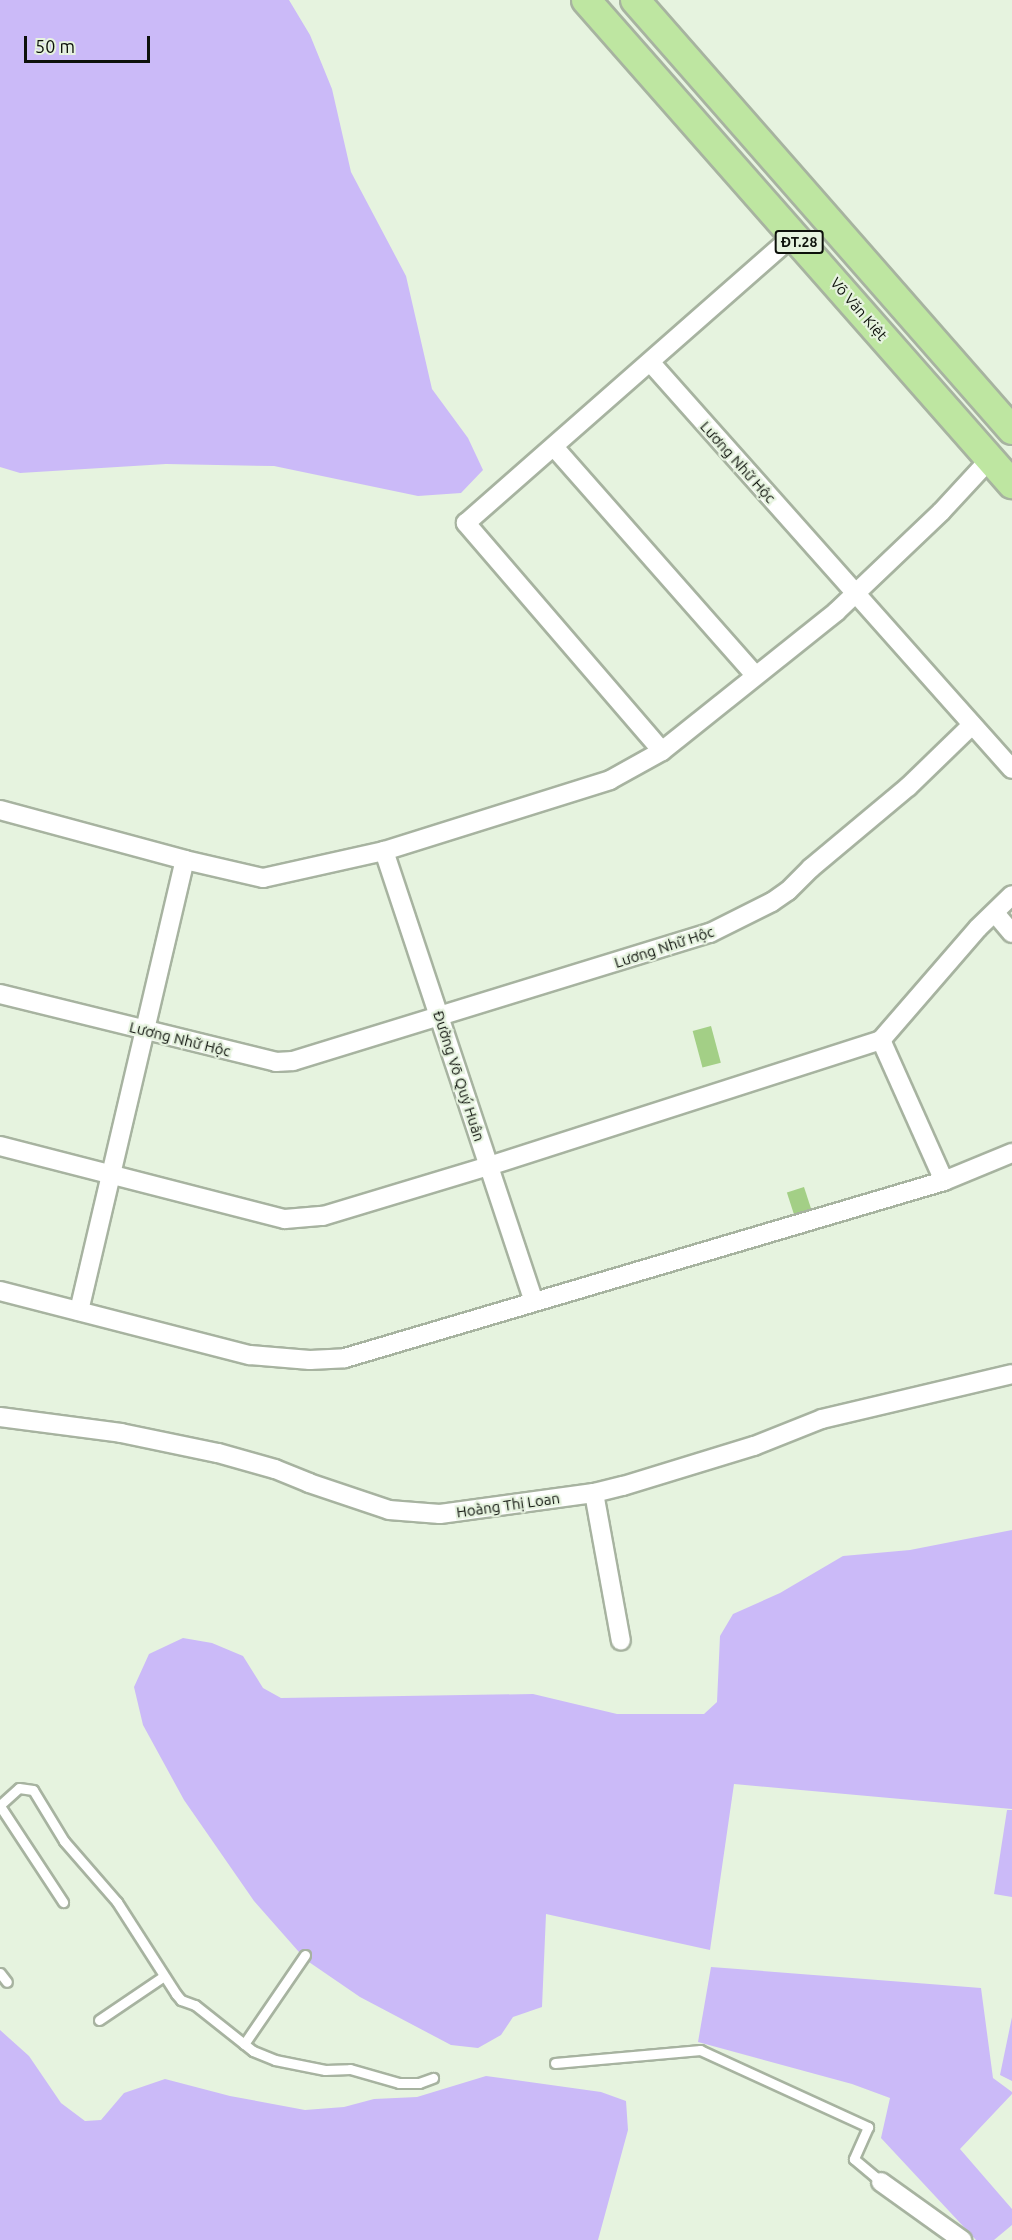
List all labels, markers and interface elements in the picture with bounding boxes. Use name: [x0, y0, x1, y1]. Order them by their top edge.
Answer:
scale bar: [27, 24, 153, 62]
text: 50 m: [35, 36, 75, 56]
road number: ĐT.28: [774, 231, 824, 253]
street label: Võ Văn Kiệt: [827, 274, 891, 344]
street label: Lương Nhữ Hộc: [697, 417, 779, 507]
street label: Lương Nhữ Hộc: [612, 922, 716, 972]
street label: Đường Võ Quý Huân: [429, 1008, 489, 1144]
street label: Lương Nhữ Hộc: [128, 1018, 232, 1060]
street label: Hoàng Thị Loan: [455, 1489, 561, 1521]

